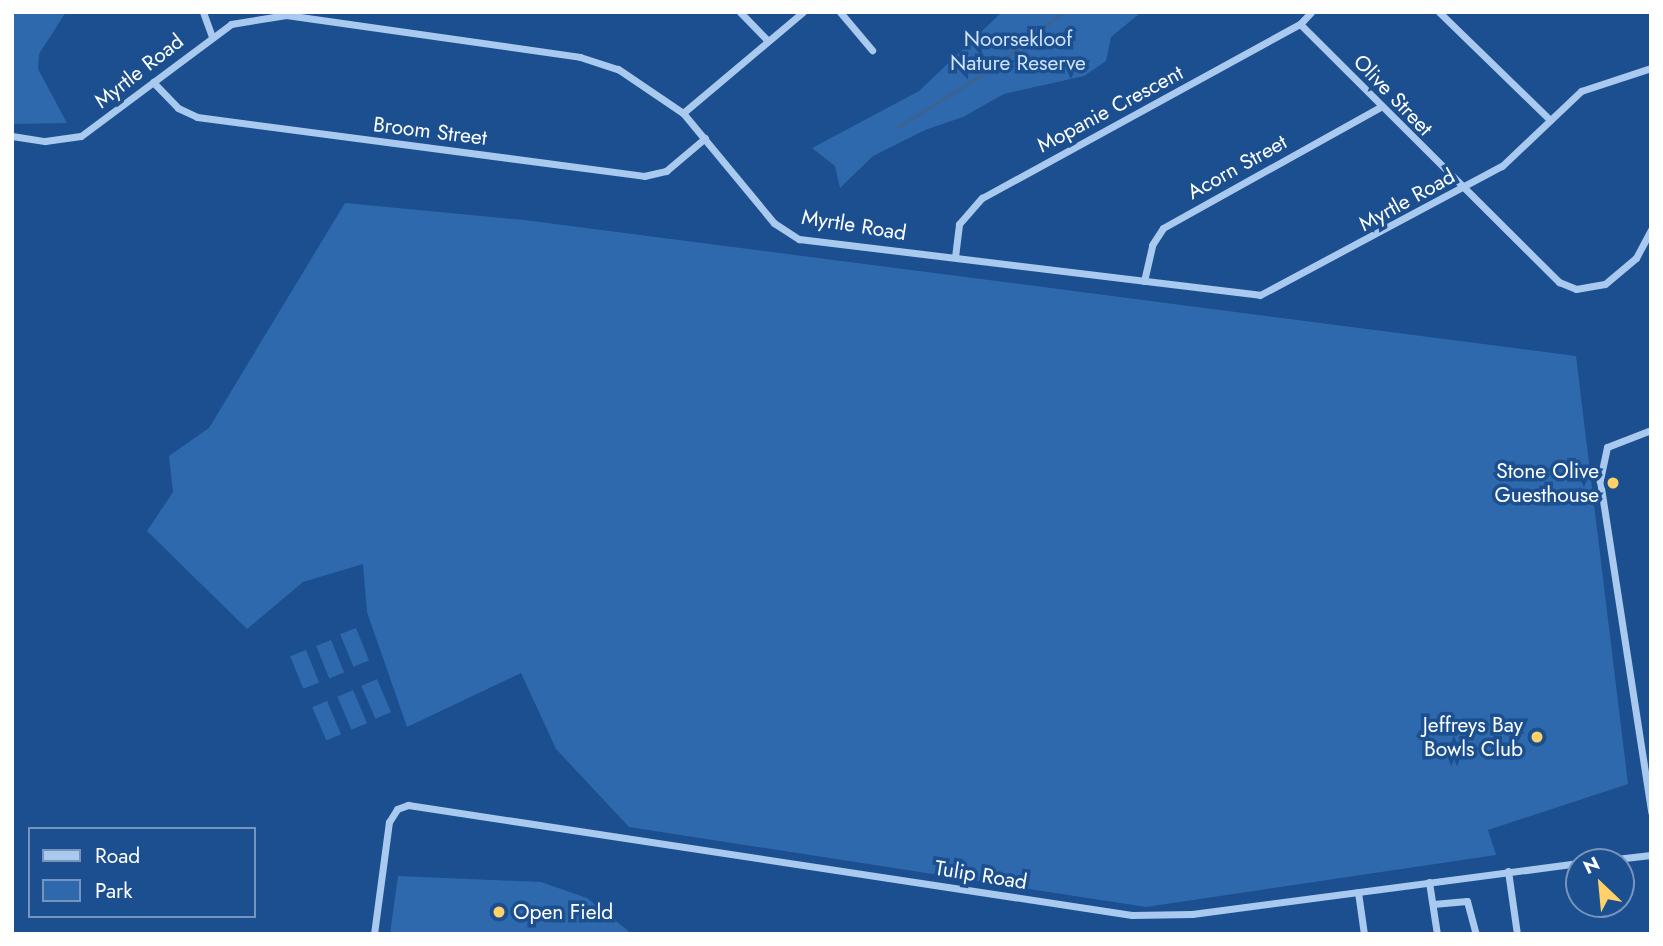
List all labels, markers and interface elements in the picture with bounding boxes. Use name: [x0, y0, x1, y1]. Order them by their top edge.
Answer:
park label: Noorsekloof Nature Reserve: [950, 26, 1086, 76]
street label: Myrtle Road: [90, 29, 188, 113]
street label: Olive Street: [1348, 49, 1438, 141]
street label: Mopanie Crescent: [1033, 60, 1187, 158]
street label: Broom Street: [372, 112, 488, 150]
street label: Acorn Street: [1183, 129, 1291, 205]
street label: Myrtle Road: [1355, 163, 1459, 237]
street label: Myrtle Road: [800, 204, 908, 246]
place label: Stone Olive Guesthouse: [1495, 458, 1599, 508]
marker: Stone Olive Guesthouse: [1605, 475, 1621, 491]
place label: Jeffreys Bay Bowls Club: [1423, 712, 1523, 762]
marker: Jeffreys Bay Bowls Club: [1529, 729, 1545, 745]
legend: [28, 827, 256, 918]
text: Road: [95, 841, 140, 871]
north arrow: [1565, 848, 1635, 918]
text: N: [1579, 850, 1604, 881]
street label: Tulip Road: [933, 855, 1029, 895]
text: Park: [95, 876, 132, 906]
place label: Open Field: [513, 899, 613, 925]
marker: Open Field: [491, 904, 507, 920]

